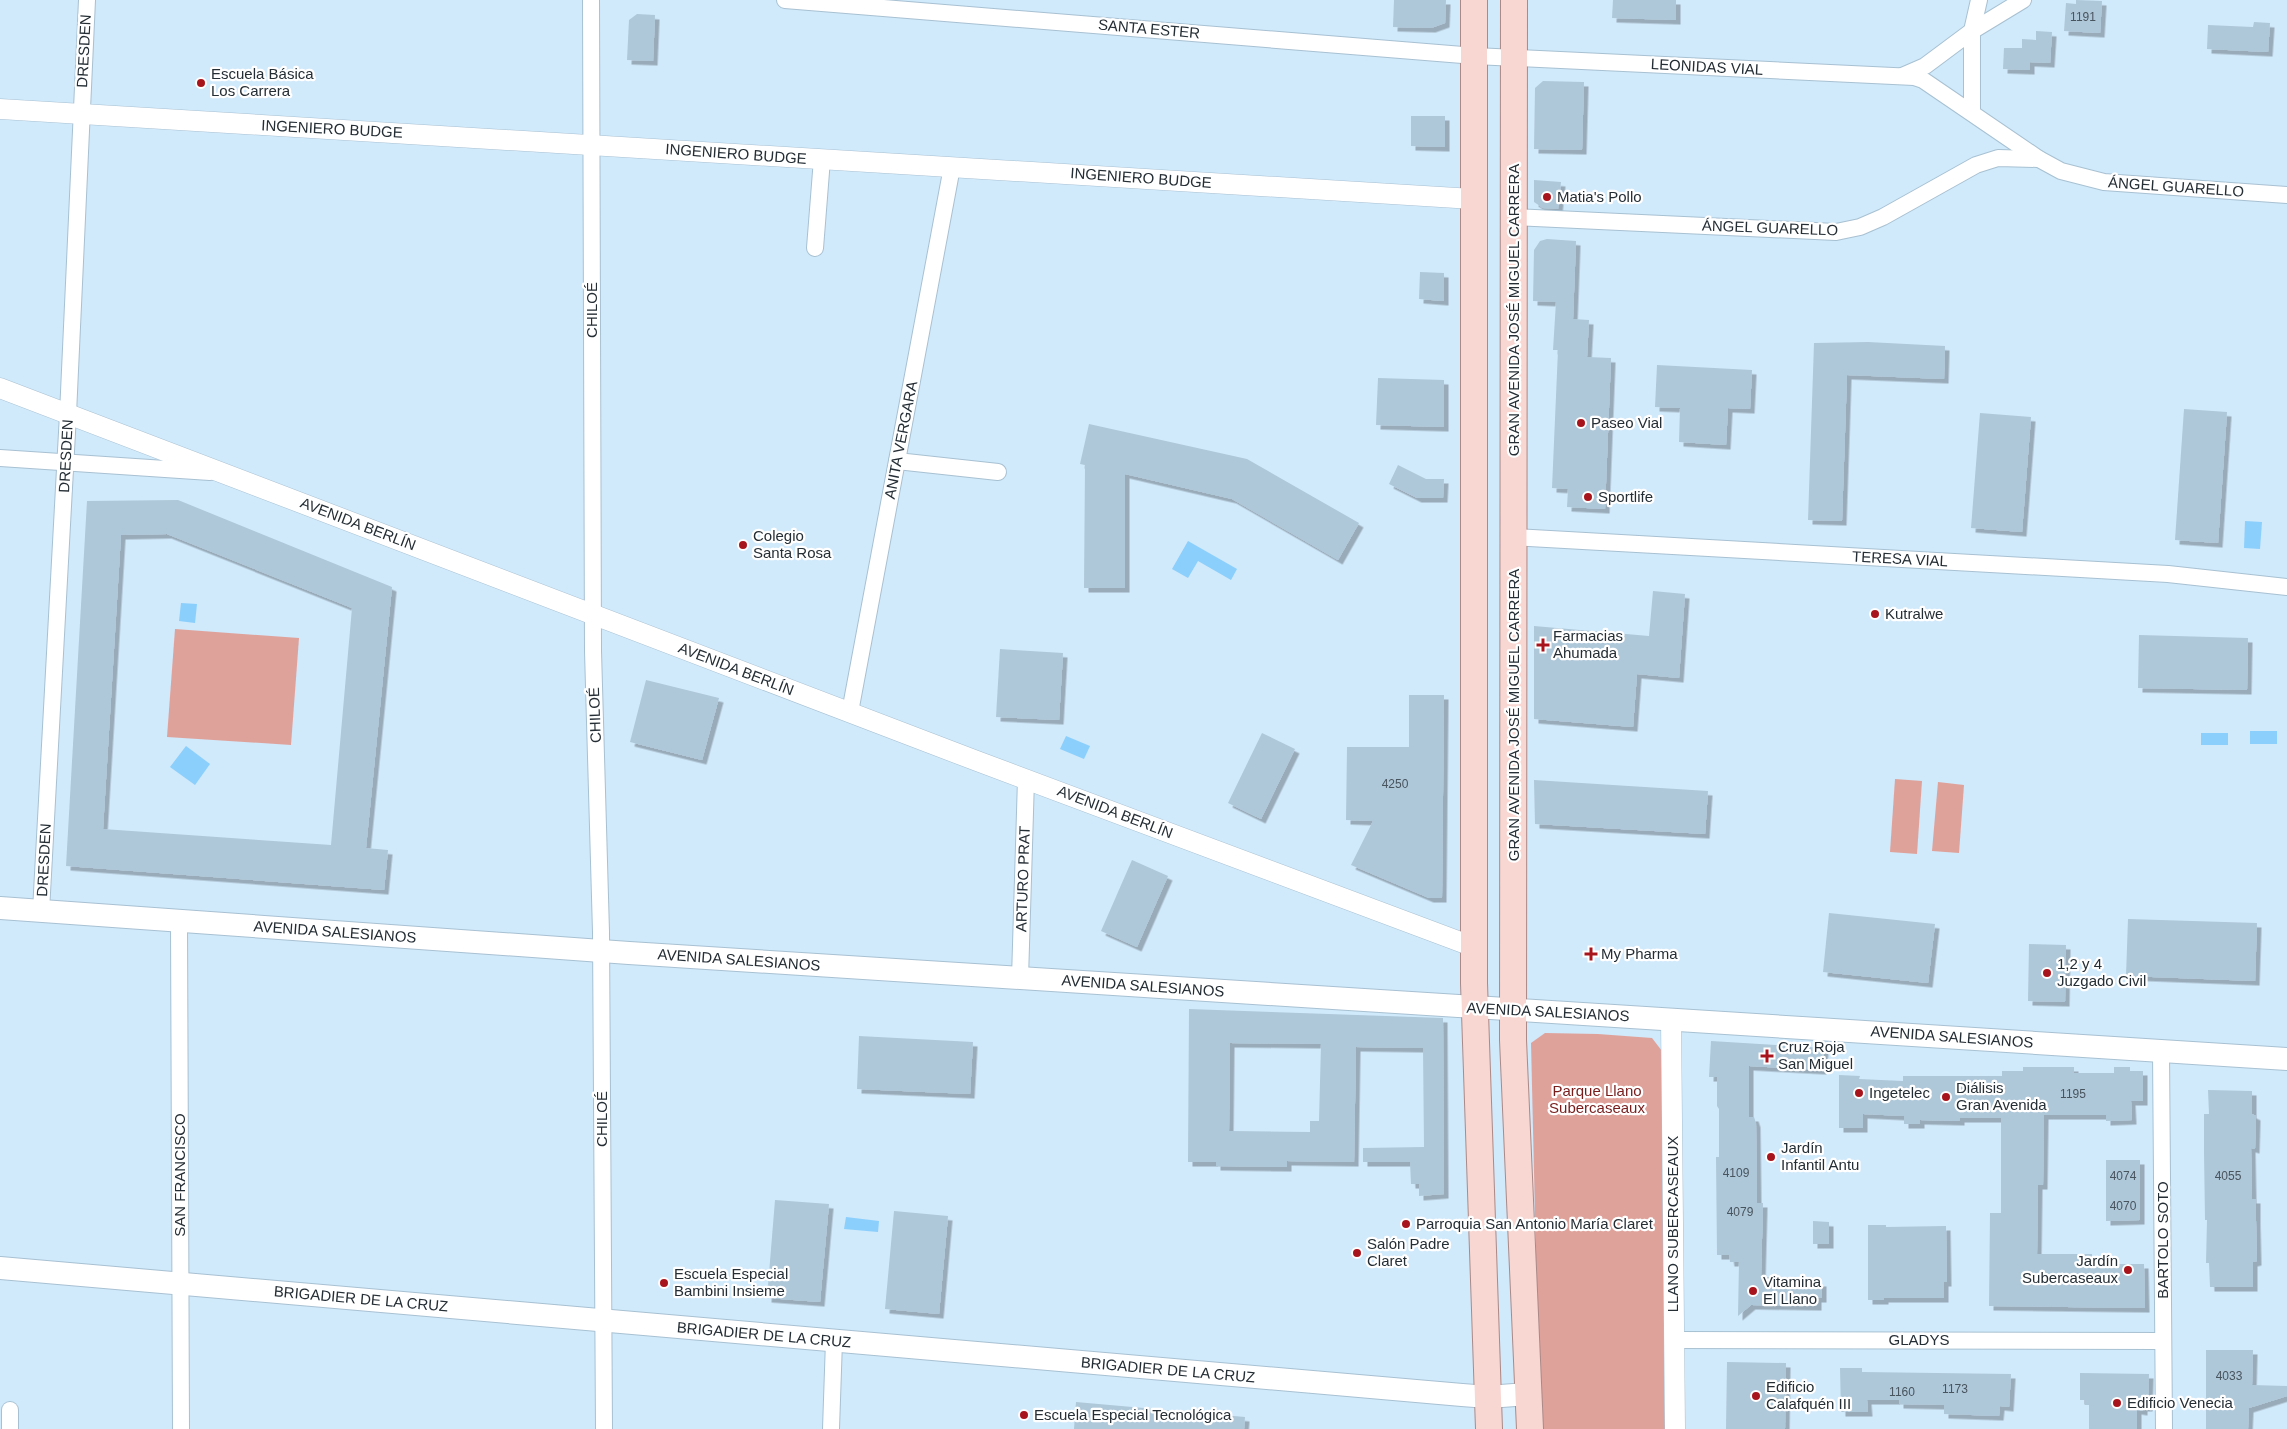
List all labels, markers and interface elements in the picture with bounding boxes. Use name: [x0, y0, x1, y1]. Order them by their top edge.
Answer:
house number: 1191: [2070, 10, 2096, 24]
street label: DRESDEN: [73, 14, 94, 88]
street label: SANTA ESTER: [1097, 16, 1201, 41]
street label: LEONIDAS VIAL: [1650, 55, 1764, 78]
place label: Escuela Básica Los Carrera: [211, 65, 314, 99]
marker: Escuela Básica Los Carrera: [195, 77, 207, 89]
street label: INGENIERO BUDGE: [261, 116, 403, 141]
street label: INGENIERO BUDGE: [665, 140, 807, 167]
street label: INGENIERO BUDGE: [1070, 164, 1212, 191]
street label: GRAN AVENIDA JOSÉ MIGUEL CARRERA: [1505, 164, 1522, 456]
street label: ÁNGEL GUARELLO: [2108, 173, 2245, 200]
place label: Matia's Pollo: [1557, 188, 1642, 205]
marker: Matia's Pollo: [1541, 191, 1553, 203]
street label: ÁNGEL GUARELLO: [1702, 217, 1838, 238]
street label: CHILOÉ: [583, 282, 600, 338]
street label: ANITA VERGARA: [881, 380, 920, 500]
place label: Paseo Vial: [1591, 414, 1662, 431]
marker: Paseo Vial: [1575, 417, 1587, 429]
street label: DRESDEN: [55, 419, 76, 493]
place label: Sportlife: [1598, 488, 1653, 505]
marker: Sportlife: [1582, 491, 1594, 503]
street label: AVENIDA BERLÍN: [298, 494, 418, 553]
place label: Colegio Santa Rosa: [753, 527, 832, 561]
marker: Colegio Santa Rosa: [737, 539, 749, 551]
street label: TERESA VIAL: [1852, 548, 1948, 569]
street label: GRAN AVENIDA JOSÉ MIGUEL CARRERA: [1505, 569, 1522, 861]
place label: Kutralwe: [1885, 605, 1943, 622]
marker: Kutralwe: [1869, 608, 1881, 620]
place label: Farmacias Ahumada: [1553, 627, 1623, 661]
street label: AVENIDA BERLÍN: [676, 639, 796, 698]
marker: Farmacias Ahumada: [1537, 639, 1549, 651]
street label: CHILOÉ: [585, 687, 604, 743]
house number: 4250: [1382, 777, 1409, 791]
street label: AVENIDA BERLÍN: [1055, 782, 1175, 841]
street label: DRESDEN: [33, 823, 54, 897]
street label: ARTURO PRAT: [1012, 826, 1033, 932]
street label: AVENIDA SALESIANOS: [253, 917, 417, 946]
street label: AVENIDA SALESIANOS: [657, 945, 821, 974]
place label: My Pharma: [1601, 945, 1678, 962]
marker: My Pharma: [1585, 948, 1597, 960]
place label: 1,2 y 4 Juzgado Civil: [2057, 955, 2146, 989]
marker: 1,2 y 4 Juzgado Civil: [2041, 967, 2053, 979]
street label: AVENIDA SALESIANOS: [1061, 971, 1225, 1000]
street label: AVENIDA SALESIANOS: [1466, 999, 1630, 1024]
street label: AVENIDA SALESIANOS: [1870, 1022, 2034, 1051]
place label: Cruz Roja San Miguel: [1778, 1038, 1853, 1072]
marker: Cruz Roja San Miguel: [1760, 1049, 1774, 1063]
place label: Diálisis Gran Avenida: [1956, 1079, 2047, 1113]
park label: Parque Llano Subercaseaux: [1549, 1082, 1645, 1116]
place label: Ingetelec: [1869, 1084, 1930, 1101]
marker: Ingetelec: [1853, 1087, 1865, 1099]
house number: 1195: [2060, 1087, 2086, 1101]
street label: CHILOÉ: [593, 1091, 610, 1147]
marker: Diálisis Gran Avenida: [1940, 1091, 1952, 1103]
street label: SAN FRANCISCO: [171, 1113, 188, 1237]
street label: LLANO SUBERCASEAUX: [1664, 1136, 1681, 1312]
place label: Jardín Infantil Antu: [1781, 1139, 1859, 1173]
marker: Jardín Infantil Antu: [1765, 1151, 1777, 1163]
house number: 4109: [1723, 1166, 1750, 1180]
house number: 4074: [2110, 1169, 2137, 1183]
house number: 4055: [2215, 1169, 2242, 1183]
street label: BARTOLO SOTO: [2154, 1181, 2171, 1299]
house number: 4070: [2110, 1199, 2137, 1213]
house number: 4079: [1727, 1205, 1754, 1219]
place label: Parroquia San Antonio María Claret: [1416, 1215, 1654, 1232]
marker: Parroquia San Antonio María Claret: [1400, 1218, 1412, 1230]
place label: Salón Padre Claret: [1367, 1235, 1450, 1269]
marker: Salón Padre Claret: [1351, 1247, 1363, 1259]
place label: Jardín Subercaseaux: [2022, 1252, 2118, 1286]
marker: Jardín Subercaseaux: [2122, 1264, 2134, 1276]
place label: Escuela Especial Bambini Insieme: [674, 1265, 788, 1299]
place label: Vitamina El Llano: [1763, 1273, 1822, 1307]
marker: Escuela Especial Bambini Insieme: [658, 1277, 670, 1289]
street label: BRIGADIER DE LA CRUZ: [273, 1282, 449, 1315]
marker: Vitamina El Llano: [1747, 1285, 1759, 1297]
street label: BRIGADIER DE LA CRUZ: [676, 1318, 852, 1351]
street label: GLADYS: [1889, 1331, 1949, 1348]
street label: BRIGADIER DE LA CRUZ: [1080, 1353, 1256, 1386]
house number: 4033: [2216, 1369, 2243, 1383]
place label: Edificio Calafquén III: [1766, 1378, 1851, 1412]
house number: 1173: [1942, 1382, 1968, 1396]
house number: 1160: [1889, 1385, 1915, 1399]
marker: Edificio Calafquén III: [1750, 1390, 1762, 1402]
place label: Edificio Venecia: [2127, 1394, 2234, 1411]
marker: Edificio Venecia: [2111, 1397, 2123, 1409]
place label: Escuela Especial Tecnológica: [1034, 1406, 1232, 1423]
marker: Escuela Especial Tecnológica: [1018, 1409, 1030, 1421]

